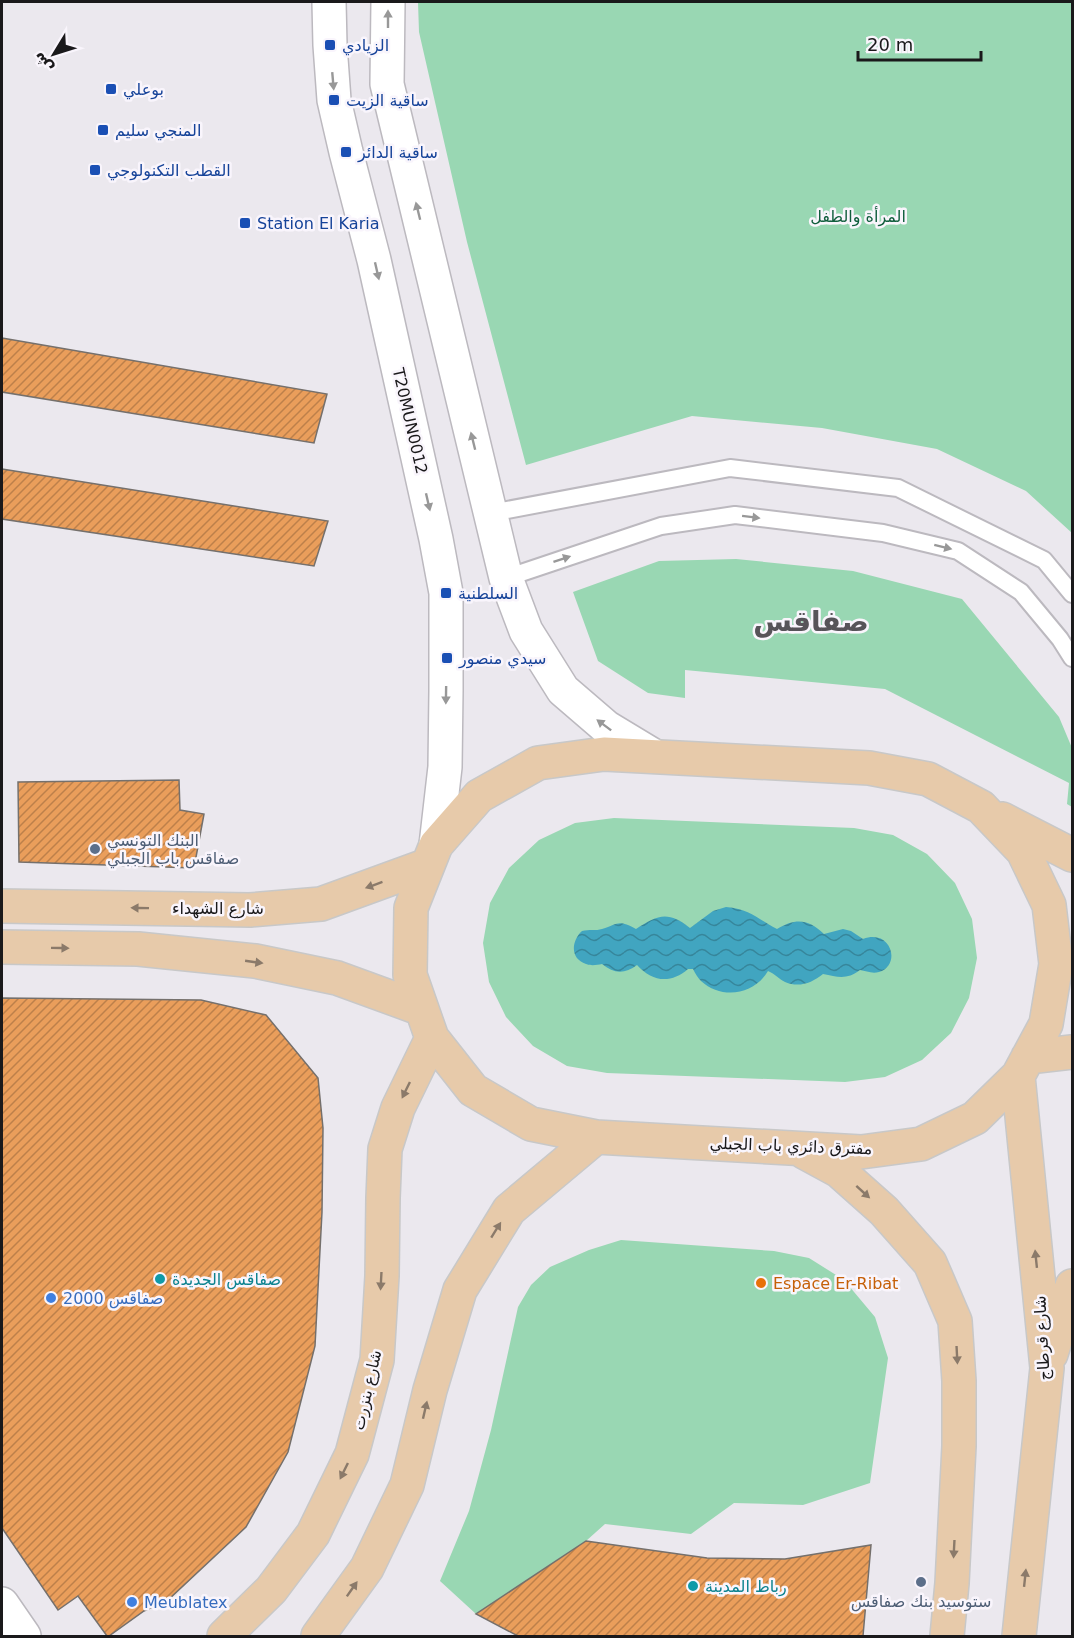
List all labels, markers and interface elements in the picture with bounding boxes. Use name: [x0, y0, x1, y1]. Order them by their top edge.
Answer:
one-way arrow: [383, 10, 393, 29]
north arrow: [24, 24, 84, 84]
scale bar: [858, 24, 981, 62]
text: 20 m: [867, 34, 913, 55]
place label: الزيادي: [342, 36, 389, 56]
marker: الزيادي: [323, 38, 337, 52]
text: ش: [28, 48, 57, 77]
one-way arrow: [328, 71, 338, 90]
place label: بوعلي: [123, 80, 164, 100]
marker: بوعلي: [104, 82, 118, 96]
place label: ساقية الزيت: [346, 91, 429, 111]
marker: ساقية الزيت: [327, 93, 341, 107]
place label: المنجي سليم: [115, 121, 201, 141]
marker: المنجي سليم: [96, 123, 110, 137]
place label: ساقية الدائر: [357, 143, 438, 163]
marker: ساقية الدائر: [339, 145, 353, 159]
place label: القطب التكنولوجي: [107, 161, 231, 181]
marker: القطب التكنولوجي: [88, 163, 102, 177]
one-way arrow: [412, 201, 422, 220]
park label: المرأة والطفل: [810, 206, 906, 227]
place label: Station El Karia: [257, 214, 379, 233]
marker: Station El Karia: [238, 216, 252, 230]
one-way arrow: [372, 261, 382, 280]
street label: T20MUN0012: [388, 365, 431, 476]
one-way arrow: [468, 432, 478, 450]
one-way arrow: [424, 493, 433, 512]
one-way arrow: [741, 512, 760, 522]
one-way arrow: [934, 543, 953, 552]
one-way arrow: [553, 554, 571, 564]
place label: السلطنية: [458, 584, 518, 603]
marker: السلطنية: [439, 586, 453, 600]
district label: صفاقس: [753, 605, 869, 638]
place label: سيدي منصور: [458, 649, 547, 669]
marker: سيدي منصور: [440, 651, 454, 665]
one-way arrow: [441, 686, 451, 705]
one-way arrow: [597, 719, 613, 731]
place label: البنك التونسي صفاقس باب الجبلي: [107, 831, 239, 869]
marker: البنك التونسي صفاقس باب الجبلي: [88, 842, 102, 856]
one-way arrow: [364, 880, 382, 890]
street label: شارع الشهداء: [172, 899, 264, 919]
one-way arrow: [131, 903, 150, 913]
one-way arrow: [50, 943, 69, 953]
one-way arrow: [245, 957, 264, 966]
one-way arrow: [402, 1082, 411, 1099]
street label: مفترق دائري باب الجبلي: [709, 1134, 873, 1159]
one-way arrow: [855, 1185, 870, 1199]
one-way arrow: [491, 1222, 502, 1238]
one-way arrow: [1031, 1249, 1041, 1268]
place label: صفاقس الجديدة: [172, 1270, 281, 1290]
marker: صفاقس الجديدة: [153, 1272, 167, 1286]
one-way arrow: [377, 1272, 386, 1291]
place label: Espace Er-Ribat: [773, 1274, 898, 1293]
marker: Espace Er-Ribat: [754, 1276, 768, 1290]
place label: صفاقس 2000: [63, 1289, 163, 1309]
marker: صفاقس 2000: [44, 1291, 58, 1305]
street label: شارع قرطاج: [1030, 1295, 1055, 1381]
one-way arrow: [952, 1345, 962, 1364]
street label: شارع بنزرت: [349, 1348, 386, 1432]
one-way arrow: [420, 1401, 430, 1419]
one-way arrow: [339, 1463, 348, 1480]
one-way arrow: [949, 1540, 958, 1559]
one-way arrow: [1020, 1569, 1030, 1588]
marker: ستوسيد بنك صفاقس: [914, 1575, 928, 1589]
place label: رباط المدينة: [705, 1577, 787, 1597]
marker: رباط المدينة: [686, 1579, 700, 1593]
one-way arrow: [346, 1581, 358, 1597]
place label: ستوسيد بنك صفاقس: [851, 1592, 991, 1612]
place label: Meublatex: [144, 1593, 228, 1612]
marker: Meublatex: [125, 1595, 139, 1609]

